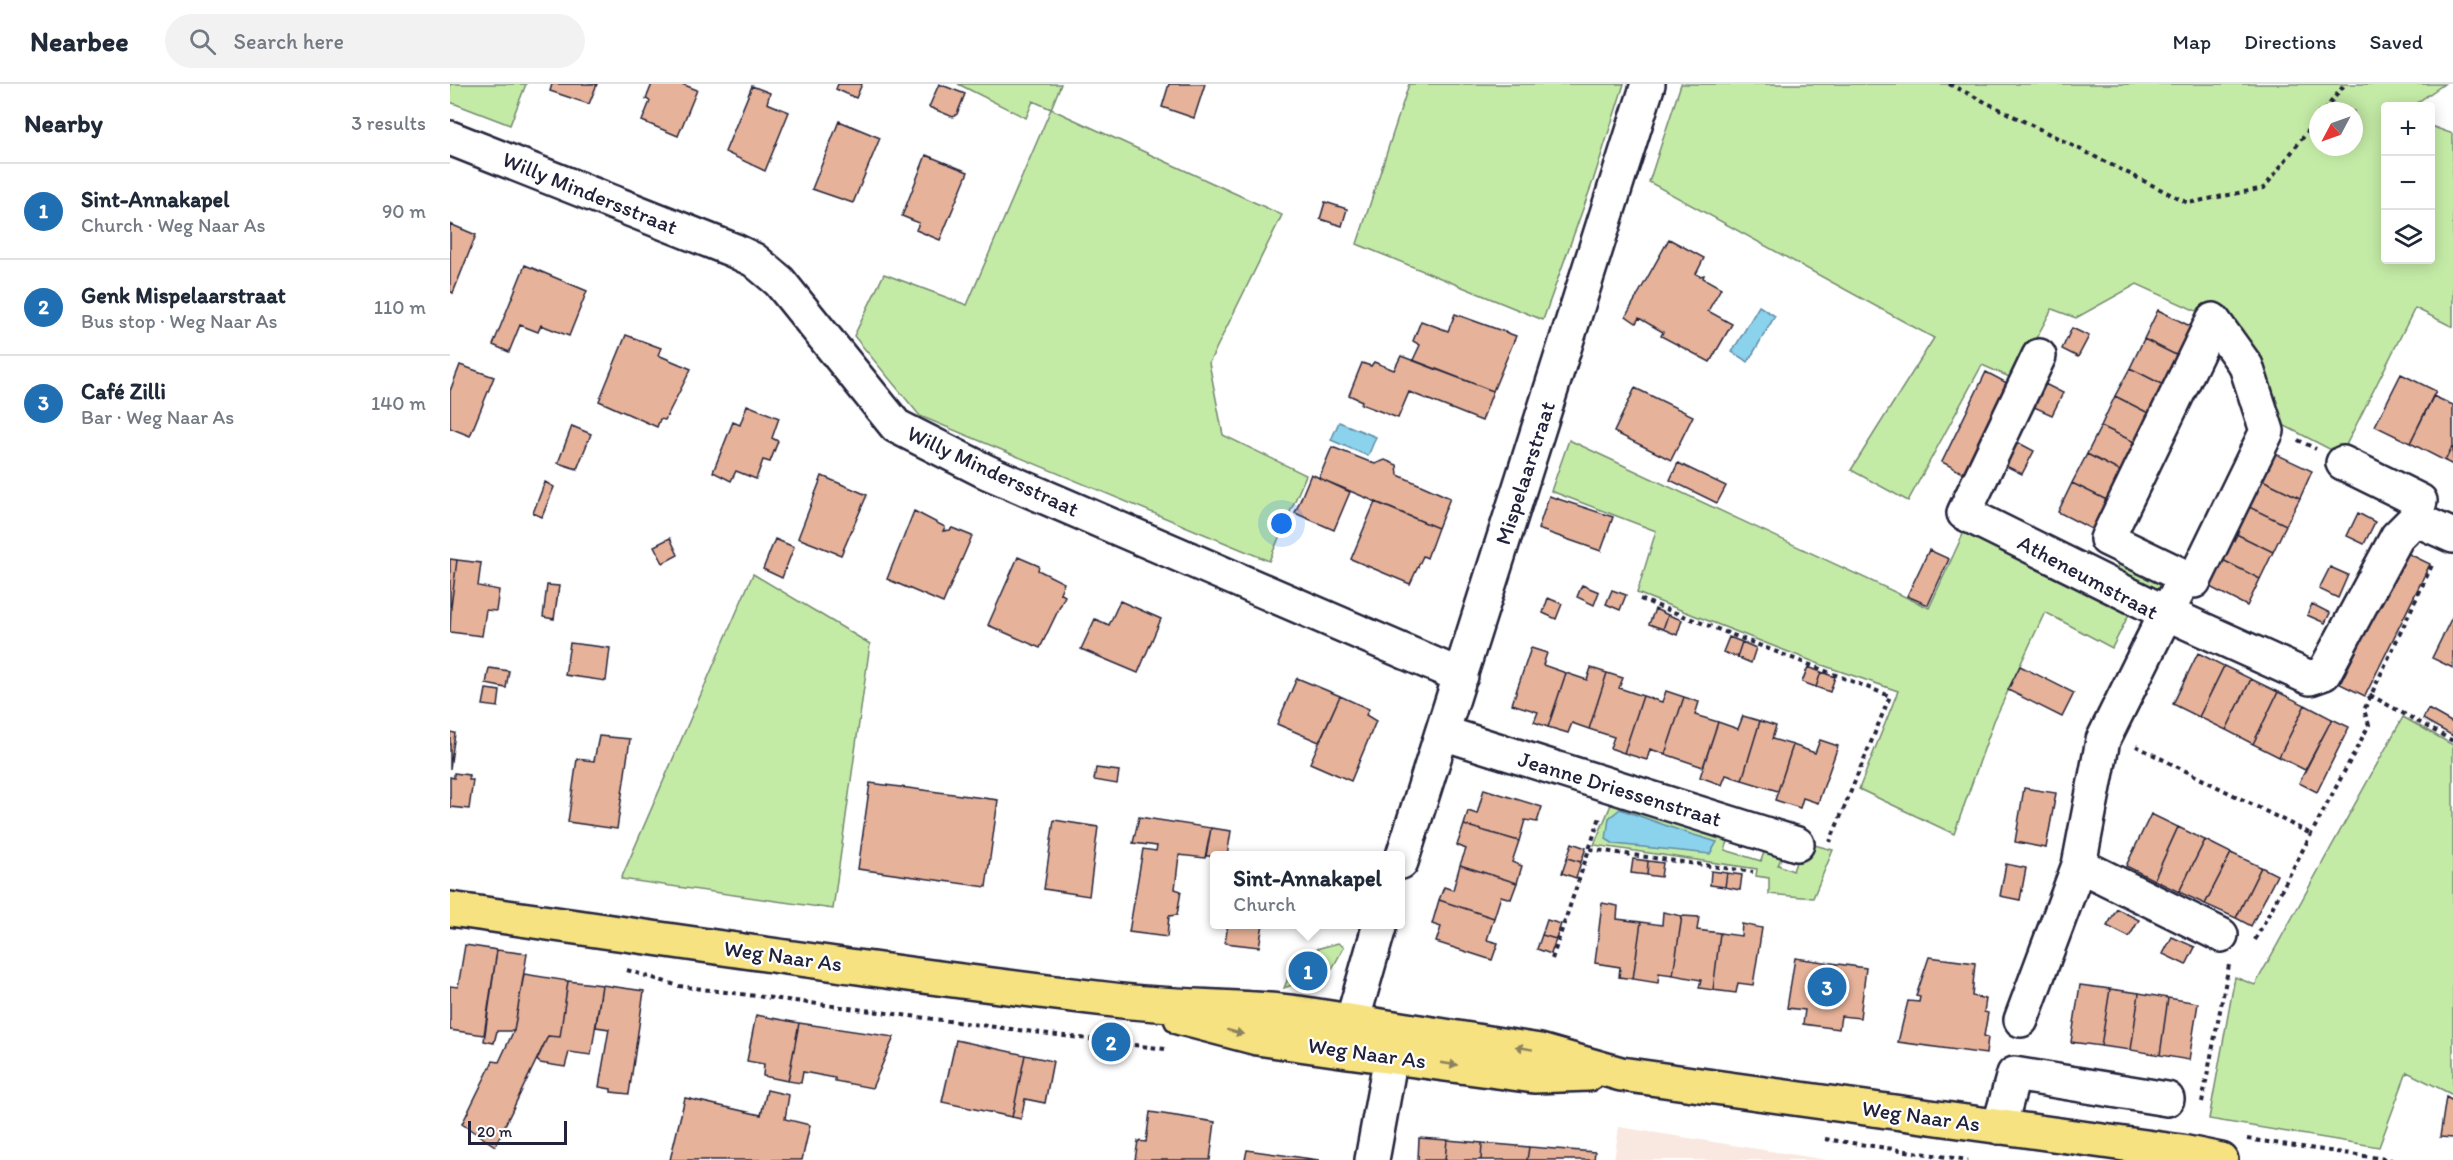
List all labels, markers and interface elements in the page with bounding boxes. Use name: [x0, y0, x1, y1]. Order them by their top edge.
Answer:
search box: [165, 14, 585, 68]
text: Nearbee: [30, 24, 129, 58]
icon: search: [186, 25, 219, 58]
text: Search here: [234, 28, 344, 55]
text: Map: [2173, 29, 2211, 54]
text: Directions: [2244, 29, 2336, 54]
text: Saved: [2369, 29, 2423, 54]
north arrow: [2309, 102, 2363, 156]
map controls: [2381, 102, 2435, 264]
button: +: [2381, 102, 2435, 156]
text: Nearby: [24, 107, 103, 139]
text: 3 results: [351, 111, 426, 135]
street label: Willy Mindersstraat: [499, 146, 681, 240]
button: −: [2381, 156, 2435, 210]
text: Sint-Annakapel: [81, 186, 229, 213]
text: 1: [39, 199, 48, 223]
text: 90 m: [382, 199, 426, 223]
button: layers: [2381, 210, 2435, 264]
text: Church · Weg Naar As: [81, 213, 265, 237]
text: Genk Mispelaarstraat: [81, 282, 286, 309]
text: 2: [38, 295, 49, 319]
text: 110 m: [374, 295, 426, 319]
text: Bus stop · Weg Naar As: [81, 309, 278, 333]
text: Café Zilli: [81, 378, 166, 405]
text: 3: [38, 391, 49, 415]
text: 140 m: [371, 391, 426, 415]
street label: Mispelaarstraat: [1489, 398, 1561, 548]
text: Bar · Weg Naar As: [81, 405, 234, 429]
street label: Willy Mindersstraat: [903, 419, 1083, 523]
your location: [1267, 509, 1296, 538]
street label: Atheneumstraat: [2013, 529, 2163, 625]
street label: Jeanne Driessenstraat: [1515, 745, 1725, 833]
popup: [1210, 851, 1405, 929]
text: Sint-Annakapel: [1233, 865, 1382, 892]
text: Church: [1233, 892, 1296, 916]
street label: Weg Naar As: [722, 934, 844, 978]
pin: 1: [1288, 948, 1328, 994]
pin: 3: [1808, 964, 1846, 1010]
pin: 2: [1092, 1020, 1130, 1064]
one-way arrow: [1225, 1028, 1244, 1038]
street label: Weg Naar As: [1306, 1031, 1428, 1075]
one-way arrow: [1514, 1043, 1533, 1052]
one-way arrow: [1439, 1060, 1458, 1069]
street label: Weg Naar As: [1860, 1094, 1982, 1138]
scale bar: [468, 1118, 567, 1146]
text: 20 m: [477, 1122, 512, 1141]

